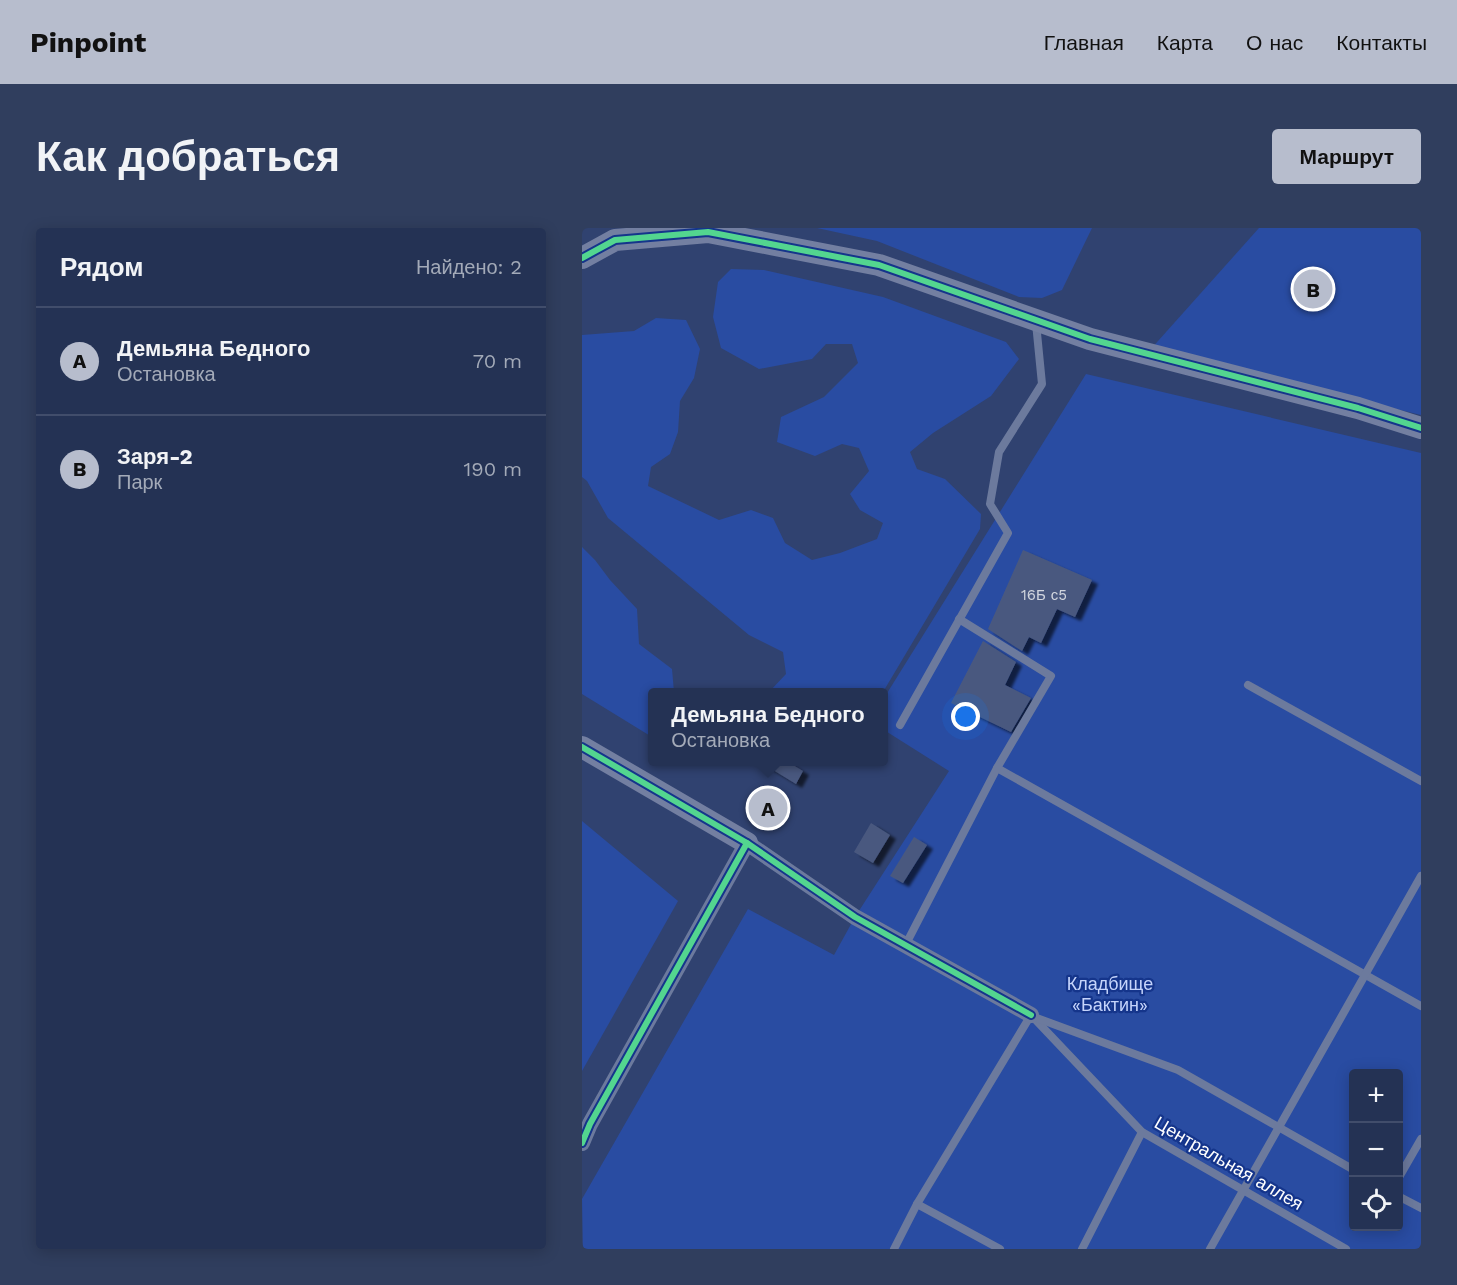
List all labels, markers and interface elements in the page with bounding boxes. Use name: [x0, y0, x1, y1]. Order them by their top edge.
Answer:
text: Pinpoint: [30, 26, 146, 59]
text: Главная: [1044, 30, 1124, 55]
text: Карта: [1157, 30, 1213, 55]
text: О нас: [1246, 30, 1303, 55]
text: Контакты: [1336, 30, 1427, 55]
button: Маршрут: [1272, 129, 1421, 184]
text: Как добраться: [36, 132, 340, 181]
text: Рядом: [60, 252, 143, 282]
text: Найдено: 2: [416, 255, 522, 279]
pin: B: [1294, 266, 1332, 312]
text: Демьяна Бедного: [117, 336, 310, 361]
text: A: [73, 349, 86, 373]
text: 70 m: [473, 349, 522, 373]
text: Остановка: [117, 362, 216, 386]
text: Заря-2: [117, 444, 193, 469]
text: B: [73, 457, 86, 481]
text: 190 m: [464, 457, 522, 481]
text: Парк: [117, 470, 162, 494]
house number: 16Б с5: [1021, 586, 1067, 604]
popup: [648, 688, 888, 766]
text: Демьяна Бедного: [671, 702, 865, 727]
your location: [951, 702, 980, 731]
text: Остановка: [671, 728, 770, 752]
pin: A: [748, 786, 788, 830]
park label: Кладбище «Бактин»: [1067, 973, 1153, 1015]
map controls: [1349, 1069, 1403, 1231]
button: +: [1349, 1069, 1403, 1123]
street label: Центральная аллея: [1151, 1112, 1307, 1214]
button: −: [1349, 1123, 1403, 1177]
button: locate: [1349, 1177, 1403, 1231]

